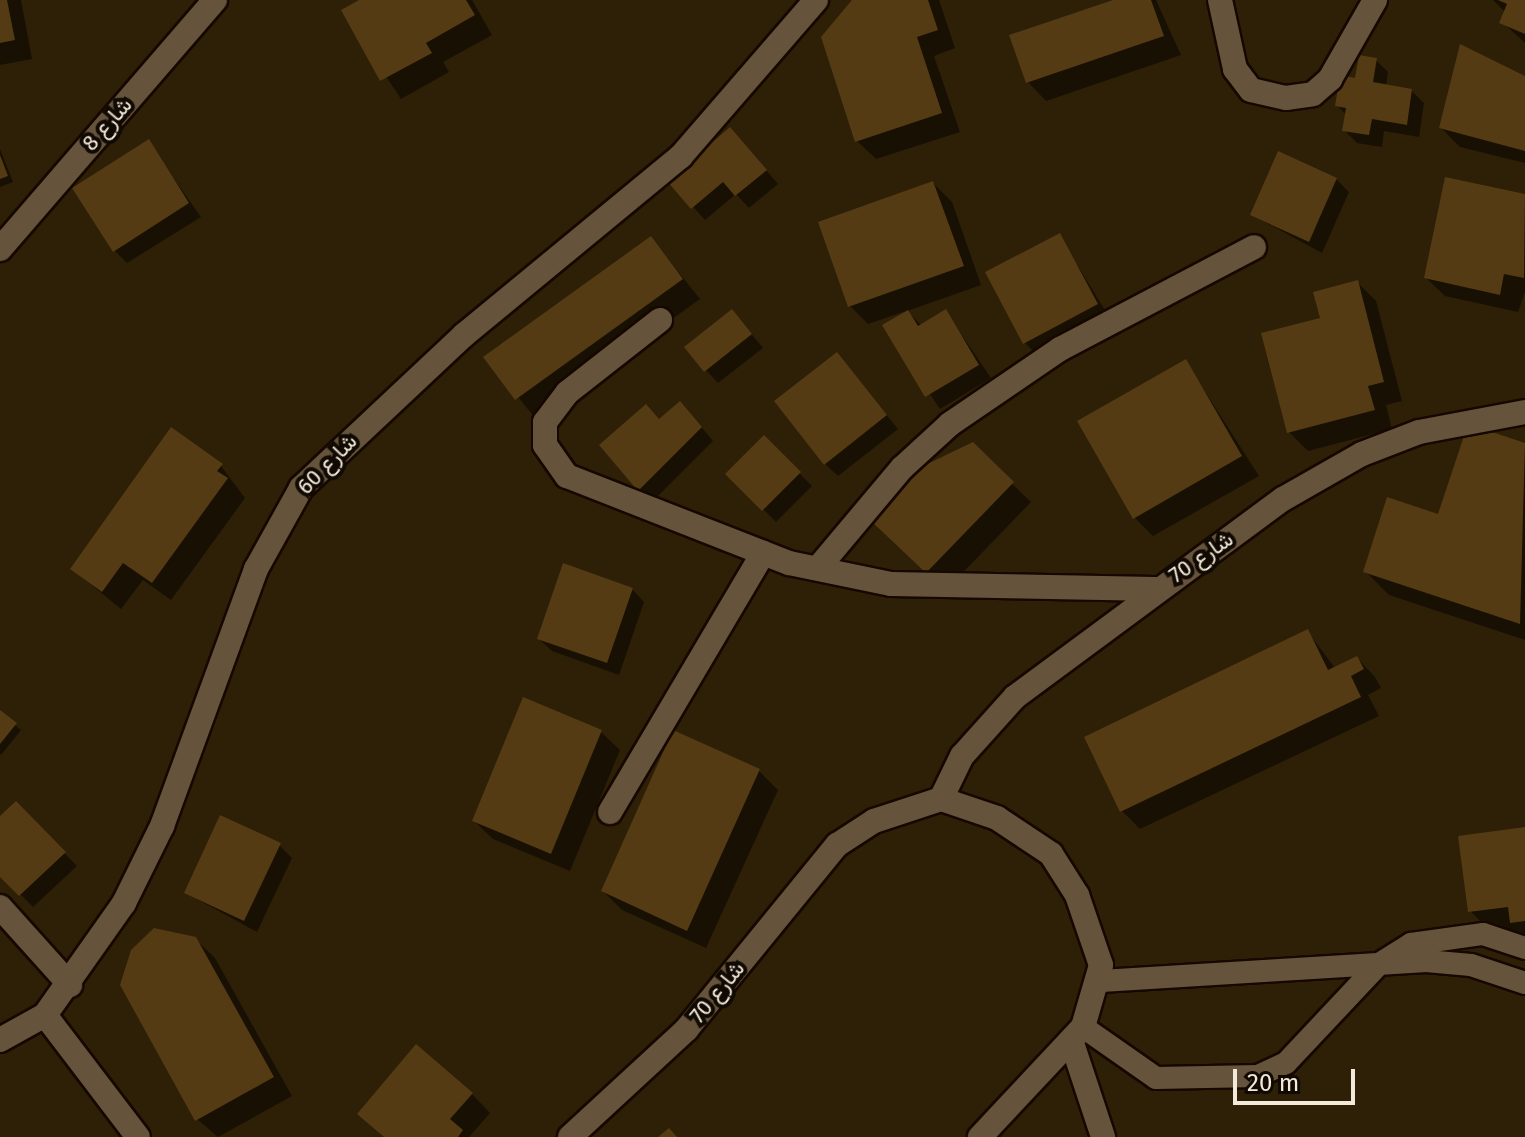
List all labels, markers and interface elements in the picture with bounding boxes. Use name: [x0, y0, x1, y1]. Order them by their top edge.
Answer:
street label: شارع 8: [77, 92, 137, 156]
street label: شارع 60: [292, 428, 362, 500]
street label: شارع 70: [1164, 526, 1238, 588]
street label: شارع 70: [684, 956, 750, 1028]
scale bar: [1237, 1053, 1359, 1103]
text: 20 m: [1247, 1069, 1299, 1097]

